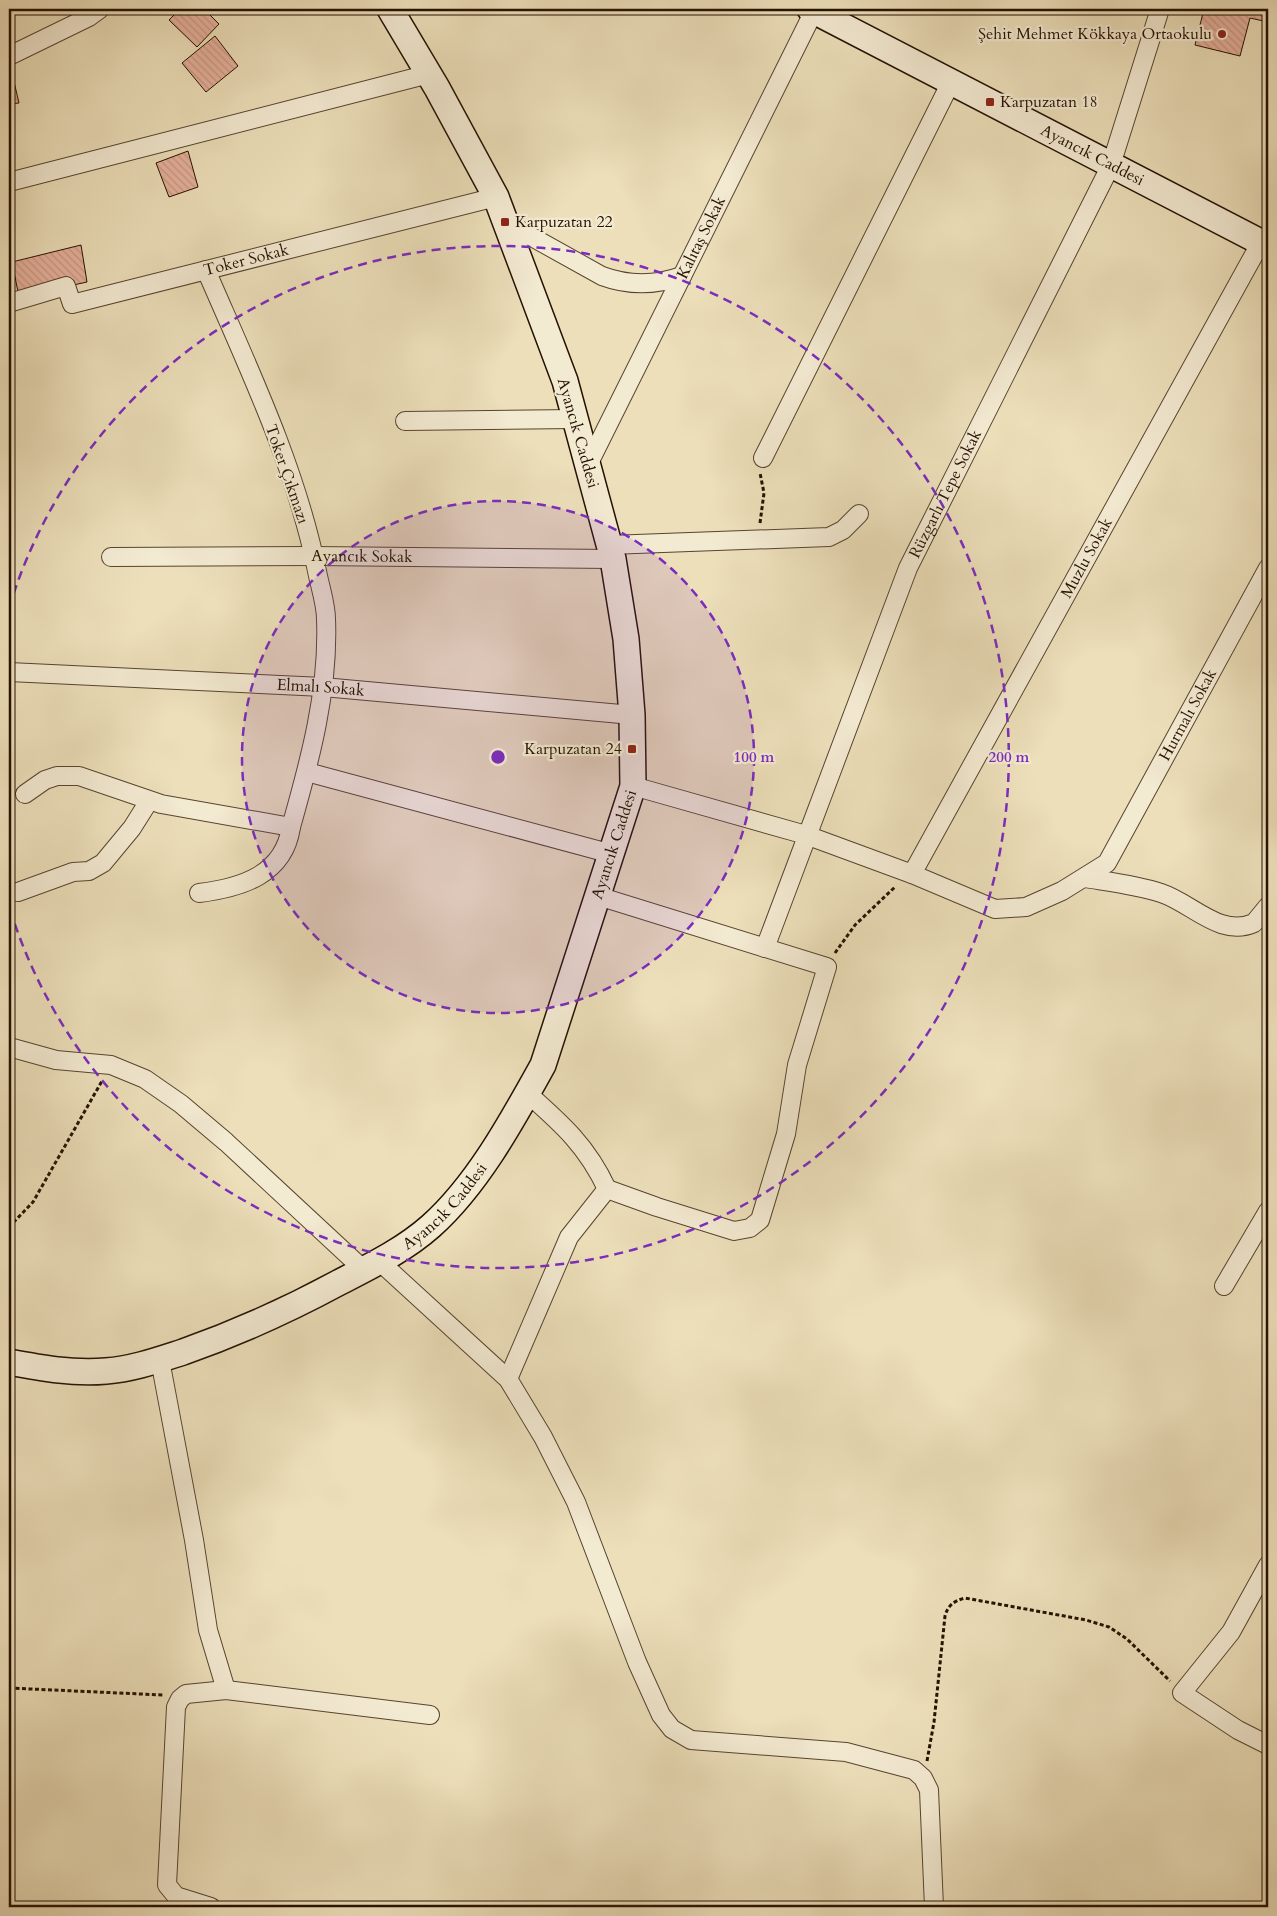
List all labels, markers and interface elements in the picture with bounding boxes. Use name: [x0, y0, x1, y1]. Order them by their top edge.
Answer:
place label: Şehit Mehmet Kökkaya Ortaokulu: [978, 23, 1212, 45]
marker: Şehit Mehmet Kökkaya Ortaokulu: [1216, 28, 1228, 40]
place label: Karpuzatan 18: [1000, 91, 1098, 113]
marker: Karpuzatan 18: [984, 96, 996, 108]
street label: Ayancık Caddesi: [1037, 119, 1148, 191]
street label: Kalıtaş Sokak: [671, 192, 731, 283]
place label: Karpuzatan 22: [515, 211, 613, 233]
marker: Karpuzatan 22: [499, 216, 511, 228]
street label: Toker Sokak: [201, 239, 291, 281]
street label: Ayancık Caddesi: [552, 375, 604, 491]
street label: Toker Çıkmazı: [260, 421, 314, 527]
street label: Rüzgarlı Tepe Sokak: [904, 425, 987, 562]
street label: Muzlu Sokak: [1055, 513, 1118, 602]
street label: Ayancık Sokak: [311, 545, 413, 568]
street label: Hurmalı Sokak: [1154, 664, 1222, 765]
street label: Elmalı Sokak: [276, 674, 366, 702]
place label: Karpuzatan 24: [524, 738, 622, 760]
marker: Karpuzatan 24: [626, 743, 638, 755]
text: 100 m: [734, 747, 775, 767]
text: 200 m: [989, 747, 1030, 767]
centre of rings: [489, 748, 507, 766]
street label: Ayancık Caddesi: [586, 787, 642, 902]
street label: Ayancık Caddesi: [398, 1158, 493, 1255]

